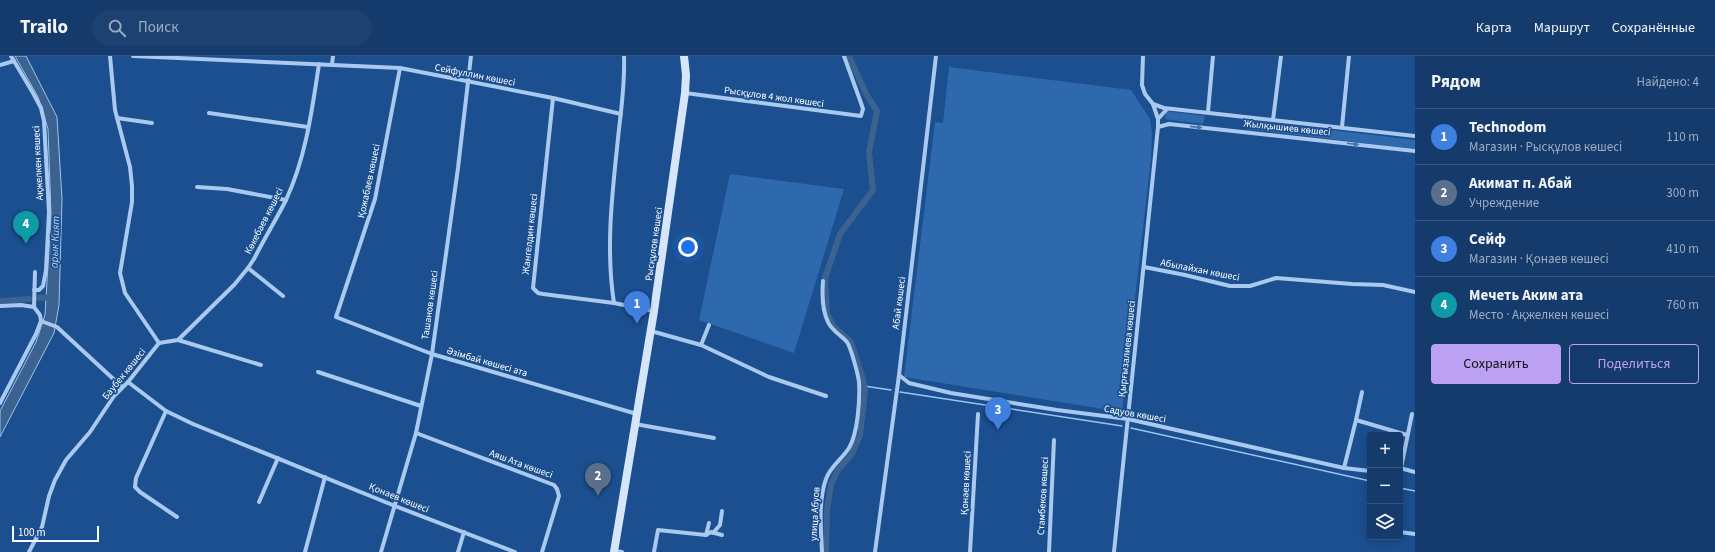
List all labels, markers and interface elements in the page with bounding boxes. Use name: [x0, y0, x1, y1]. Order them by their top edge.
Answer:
search box: [92, 10, 372, 46]
text: Trailo: [20, 14, 68, 41]
icon: search: [106, 17, 128, 39]
text: Поиск: [138, 17, 179, 38]
text: Карта: [1476, 18, 1512, 38]
text: Маршрут: [1534, 18, 1590, 38]
text: Сохранённые: [1612, 18, 1695, 38]
street label: Сейфуллин көшесі: [434, 60, 516, 90]
text: Рядом: [1431, 70, 1481, 94]
text: Найдено: 4: [1637, 73, 1699, 91]
street label: Рысқұлов 4 жол көшесі: [723, 83, 825, 111]
street label: Жылқышиев көшесі: [1243, 116, 1331, 140]
text: Technodom: [1469, 117, 1546, 138]
one-way arrow: [1190, 124, 1202, 130]
street label: Ақжелкен көшесі: [29, 125, 47, 201]
text: 1: [1441, 128, 1447, 146]
text: 110 m: [1666, 128, 1699, 146]
text: Магазин · Рысқұлов көшесі: [1469, 138, 1622, 156]
one-way arrow: [1347, 140, 1359, 147]
street label: Қожабаев көшесі: [354, 143, 384, 219]
text: Акимат п. Абай: [1469, 173, 1572, 194]
text: 2: [1441, 184, 1447, 202]
text: 300 m: [1666, 184, 1699, 202]
street label: Көкебаев көшесі: [241, 185, 287, 257]
street label: Жангелдин көшесі: [519, 193, 541, 275]
text: Учреждение: [1469, 194, 1539, 212]
street label: Рысқұлов көшесі: [642, 206, 666, 282]
pin: 4: [13, 211, 39, 244]
water label: арык Кият: [47, 215, 63, 268]
text: Сейф: [1469, 229, 1506, 250]
your location: [678, 237, 698, 257]
text: 3: [1441, 240, 1447, 258]
text: 410 m: [1666, 240, 1699, 258]
text: Магазин · Қонаев көшесі: [1469, 250, 1609, 268]
street label: Абылайхан көшесі: [1159, 255, 1241, 285]
street label: Ташанов көшесі: [418, 269, 442, 341]
street label: Абай көшесі: [889, 276, 909, 330]
text: Мечеть Аким ата: [1469, 285, 1583, 306]
pin: 1: [624, 291, 650, 324]
text: 4: [1441, 296, 1447, 314]
text: 760 m: [1666, 296, 1699, 314]
street label: Қырғызалиева көшесі: [1115, 300, 1139, 398]
text: Место · Ақжелкен көшесі: [1469, 306, 1609, 324]
street label: Әзімбай көшесі ата: [445, 344, 529, 380]
button: Сохранить: [1431, 344, 1561, 384]
button: Поделиться: [1569, 344, 1699, 384]
street label: Баубек көшесі: [99, 345, 149, 403]
pin: 3: [985, 397, 1011, 430]
street label: Садуов көшесі: [1103, 402, 1167, 426]
map controls: [1367, 432, 1403, 540]
button: +: [1367, 432, 1403, 468]
street label: Аяш Ата көшесі: [487, 446, 555, 482]
street label: Қонаев көшесі: [957, 451, 975, 515]
street label: Стамбеков көшесі: [1034, 456, 1052, 536]
pin: 2: [585, 463, 611, 496]
button: −: [1367, 468, 1403, 504]
street label: Қонаев көшесі: [367, 480, 431, 516]
street label: улица Абуов: [807, 487, 823, 541]
button: layers: [1367, 504, 1403, 540]
scale bar: [12, 524, 99, 543]
text: 100 m: [18, 525, 46, 540]

